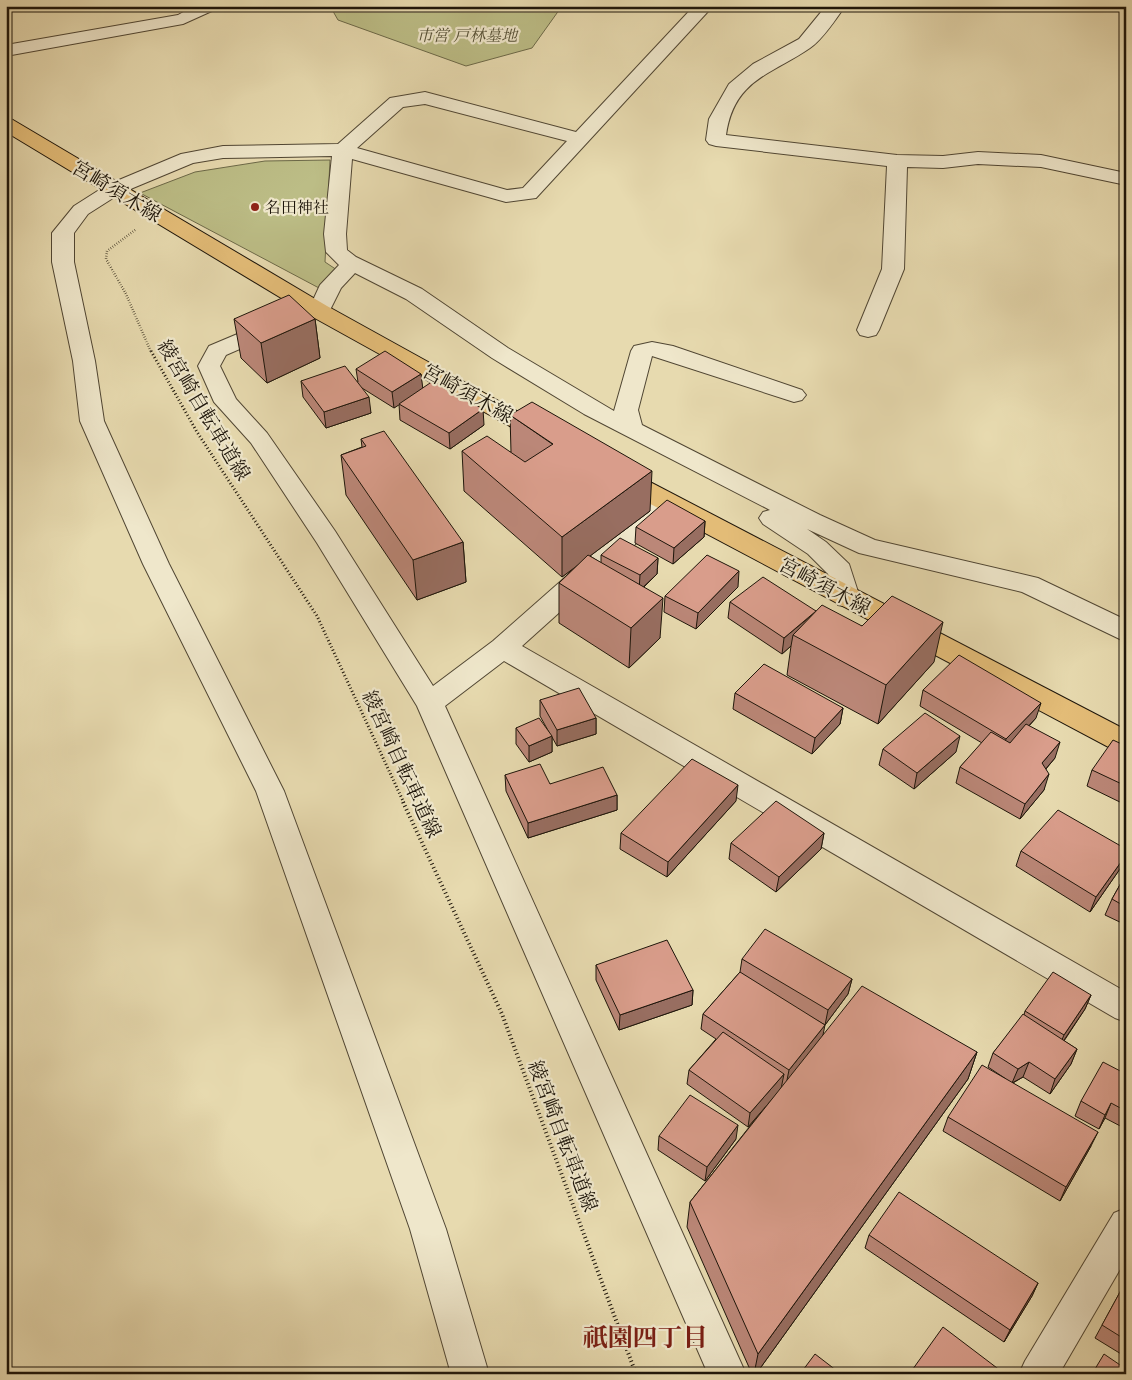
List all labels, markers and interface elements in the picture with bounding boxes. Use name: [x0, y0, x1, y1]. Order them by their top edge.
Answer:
park label: 市営 戸林墓地: [417, 27, 519, 45]
street label: 宮崎須木線: [68, 157, 165, 227]
place label: 名田神社: [265, 199, 329, 217]
marker: 名田神社: [249, 201, 261, 213]
street label: 綾宮崎自転車道線: [153, 336, 254, 485]
street label: 宮崎須木線: [418, 360, 517, 428]
street label: 宮崎須木線: [775, 554, 874, 620]
street label: 綾宮崎自転車道線: [357, 687, 445, 842]
street label: 綾宮崎自転車道線: [523, 1058, 601, 1215]
district label: 祇園四丁目: [582, 1324, 708, 1352]

